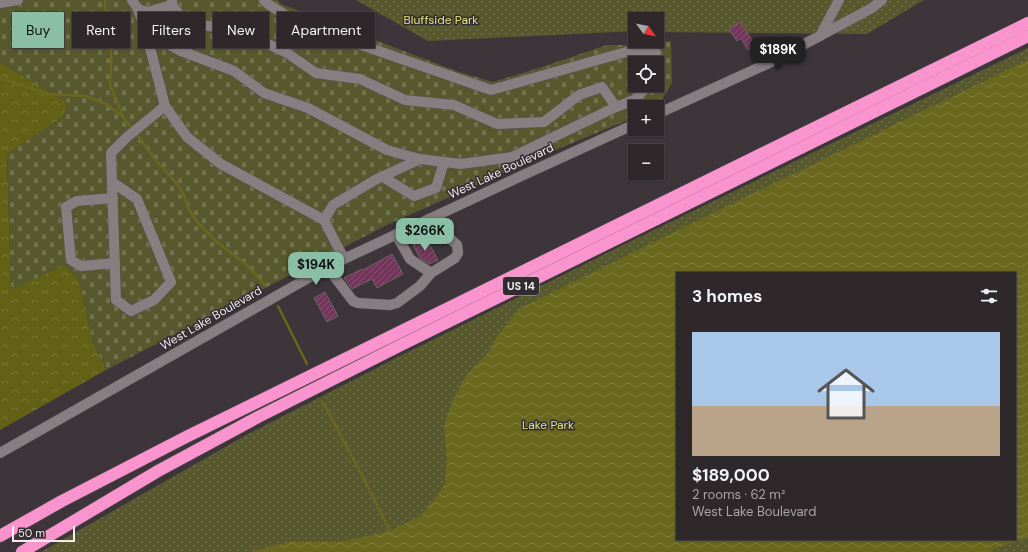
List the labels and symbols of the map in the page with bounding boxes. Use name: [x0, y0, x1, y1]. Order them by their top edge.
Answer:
park label: Bluffside Park: [404, 12, 478, 28]
north arrow: [628, 12, 664, 48]
pin: $189K: [750, 37, 806, 71]
street label: West Lake Boulevard: [446, 140, 556, 202]
pin: $266K: [397, 218, 453, 252]
pin: $194K: [288, 252, 344, 286]
road number: US 14: [503, 277, 539, 295]
street label: West Lake Boulevard: [157, 282, 265, 354]
park label: Lake Park: [522, 417, 574, 433]
scale bar: [12, 524, 75, 543]

